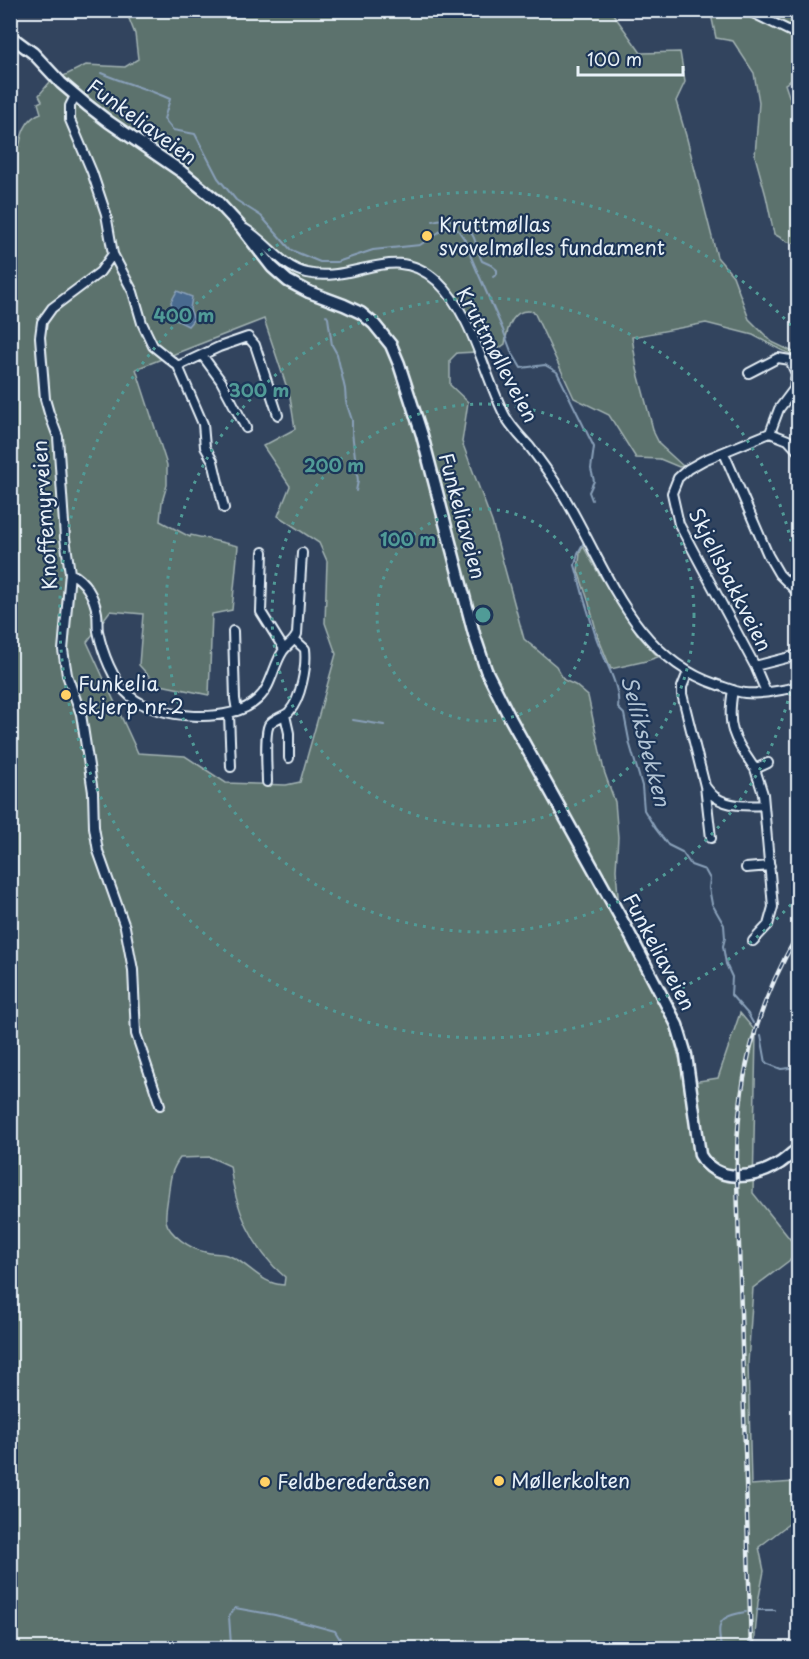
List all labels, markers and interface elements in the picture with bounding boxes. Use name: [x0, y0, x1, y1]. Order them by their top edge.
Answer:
scale bar: [578, 39, 683, 77]
text: 100 m: [587, 45, 642, 72]
street label: Funkeliaveien: [81, 71, 204, 171]
place label: Kruttmøllas svovelmølles fundament: [439, 209, 665, 262]
marker: Kruttmøllas svovelmølles fundament: [420, 229, 434, 243]
street label: Kruttmølleveien: [450, 281, 546, 428]
text: 400 m: [154, 301, 214, 328]
text: 300 m: [229, 376, 289, 403]
street label: Knoffemyrveien: [24, 439, 64, 591]
street label: Funkeliaveien: [432, 449, 494, 582]
text: 200 m: [304, 451, 364, 478]
street label: Skjellsbakkveien: [682, 503, 780, 656]
text: 100 m: [380, 525, 436, 552]
centre of rings: [473, 605, 493, 625]
place label: Funkelia skjerp nr.2: [78, 668, 184, 721]
water label: Selliksbekken: [614, 672, 680, 811]
marker: Funkelia skjerp nr.2: [59, 688, 73, 702]
street label: Funkeliaveien: [616, 887, 704, 1016]
place label: Møllerkolten: [511, 1465, 630, 1495]
place label: Feldberederåsen: [277, 1466, 430, 1496]
marker: Møllerkolten: [492, 1474, 506, 1488]
marker: Feldberederåsen: [258, 1475, 272, 1489]

